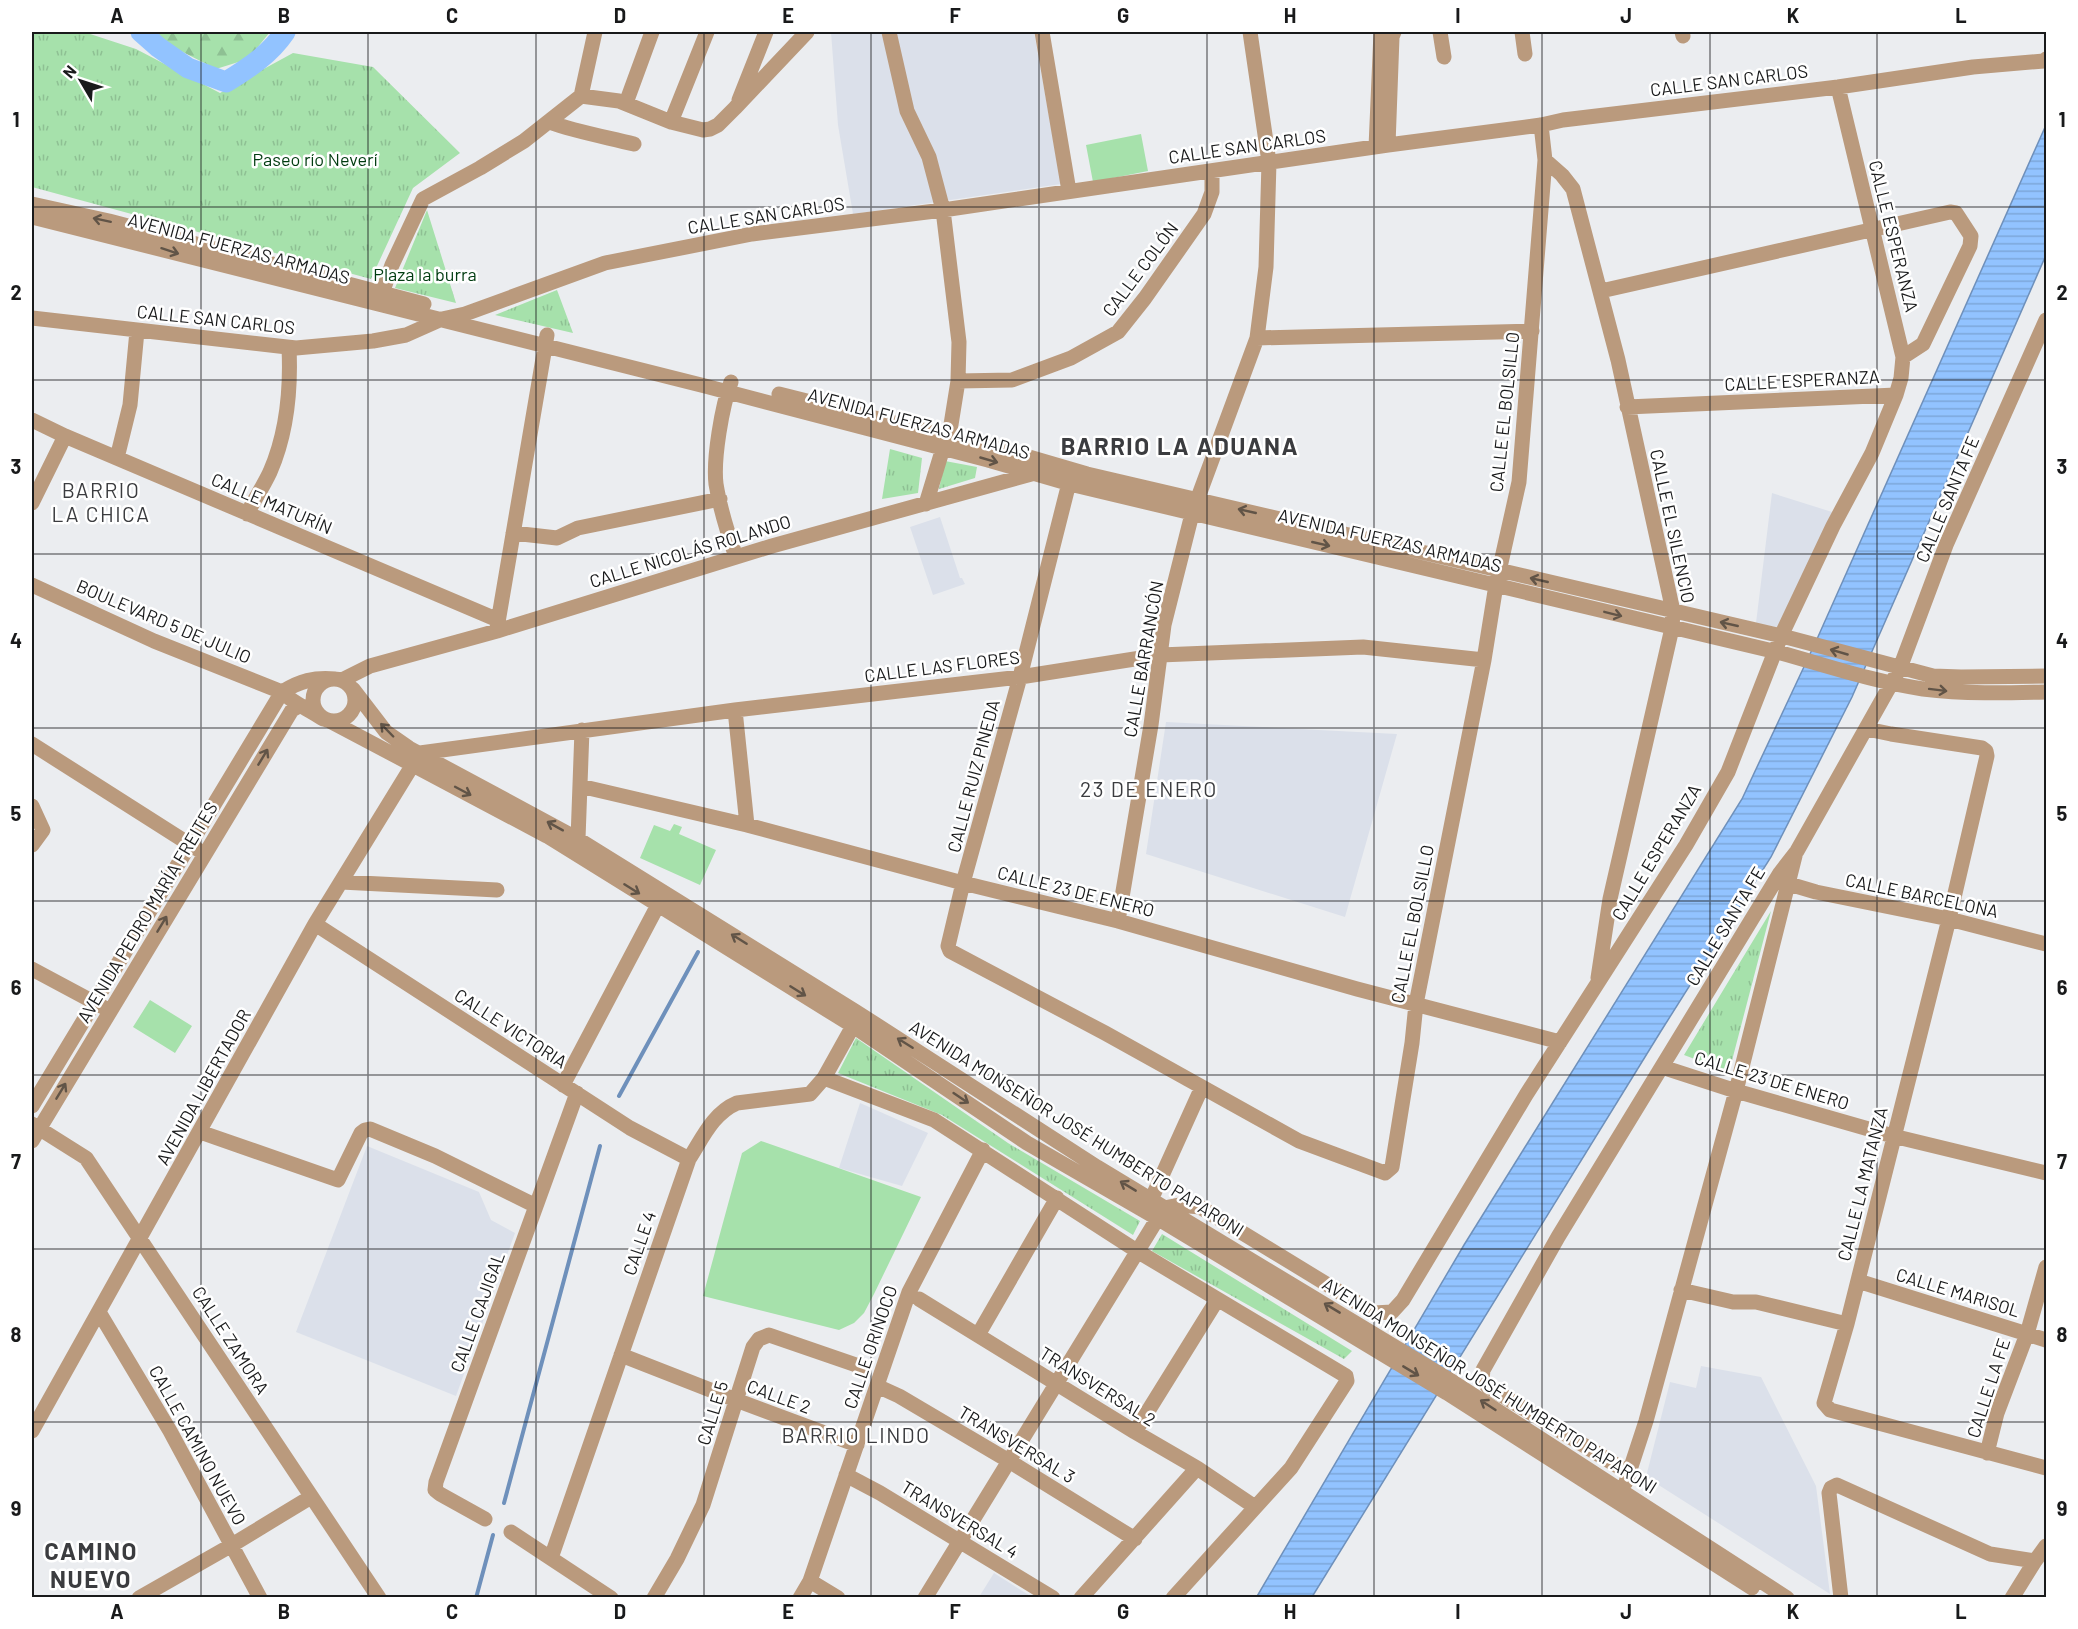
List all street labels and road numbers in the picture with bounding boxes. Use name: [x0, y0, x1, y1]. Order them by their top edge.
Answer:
street label: CALLE SAN CARLOS: [1649, 59, 1809, 101]
street label: CALLE SAN CARLOS: [1167, 124, 1327, 168]
street label: CALLE ESPERANZA: [1865, 158, 1923, 314]
street label: CALLE SAN CARLOS: [686, 192, 846, 238]
street label: AVENIDA FUERZAS ARMADAS: [126, 208, 352, 288]
street label: CALLE COLÓN: [1097, 217, 1183, 321]
street label: CALLE SAN CARLOS: [136, 300, 296, 338]
street label: CALLE EL BOLSILLO: [1485, 331, 1523, 493]
street label: CALLE ESPERANZA: [1724, 365, 1880, 395]
street label: AVENIDA FUERZAS ARMADAS: [806, 383, 1032, 463]
street label: CALLE SANTA FE: [1910, 432, 1984, 566]
street label: CALLE EL SILENCIO: [1646, 447, 1700, 605]
street label: CALLE MATURÍN: [208, 468, 336, 538]
street label: AVENIDA FUERZAS ARMADAS: [1276, 504, 1504, 576]
street label: CALLE NICOLÁS ROLANDO: [587, 510, 793, 592]
street label: BOULEVARD 5 DE JULIO: [73, 574, 255, 668]
street label: CALLE BARRANCÓN: [1118, 579, 1168, 739]
street label: CALLE LAS FLORES: [863, 646, 1021, 686]
street label: CALLE RUIZ PINEDA: [942, 697, 1004, 855]
street label: CALLE ESPERANZA: [1607, 780, 1705, 924]
street label: AVENIDA PEDRO MARÍA FREITES: [72, 797, 222, 1027]
street label: CALLE EL BOLSILLO: [1386, 843, 1438, 1005]
street label: CALLE 23 DE ENERO: [995, 861, 1157, 921]
street label: CALLE SANTA FE: [1681, 862, 1769, 990]
street label: CALLE BARCELONA: [1843, 868, 2001, 922]
street label: CALLE VICTORIA: [451, 983, 572, 1073]
street label: AVENIDA LIBERTADOR: [151, 1005, 255, 1169]
street label: AVENIDA MONSEÑOR JOSÉ HUMBERTO PAPARONI: [906, 1015, 1248, 1241]
street label: CALLE 23 DE ENERO: [1692, 1046, 1852, 1114]
street label: CALLE LA MATANZA: [1832, 1105, 1892, 1263]
street label: CALLE 4: [618, 1208, 660, 1278]
street label: CALLE CAJIGAL: [445, 1249, 509, 1375]
street label: CALLE MARISOL: [1893, 1263, 2023, 1321]
street label: AVENIDA MONSEÑOR JOSÉ HUMBERTO PAPARONI: [1319, 1272, 1661, 1498]
street label: CALLE ZAMORA: [188, 1282, 274, 1398]
street label: CALLE ORINOCO: [839, 1282, 901, 1412]
street label: CALLE LA FE: [1962, 1335, 2014, 1441]
street label: TRANSVERSAL 2: [1036, 1342, 1160, 1430]
street label: CALLE CAMINO NUEVO: [145, 1361, 251, 1529]
street label: CALLE 2: [744, 1374, 814, 1418]
street label: CALLE 5: [692, 1378, 732, 1448]
street label: TRANSVERSAL 3: [955, 1401, 1079, 1487]
street label: TRANSVERSAL 4: [897, 1475, 1023, 1563]

